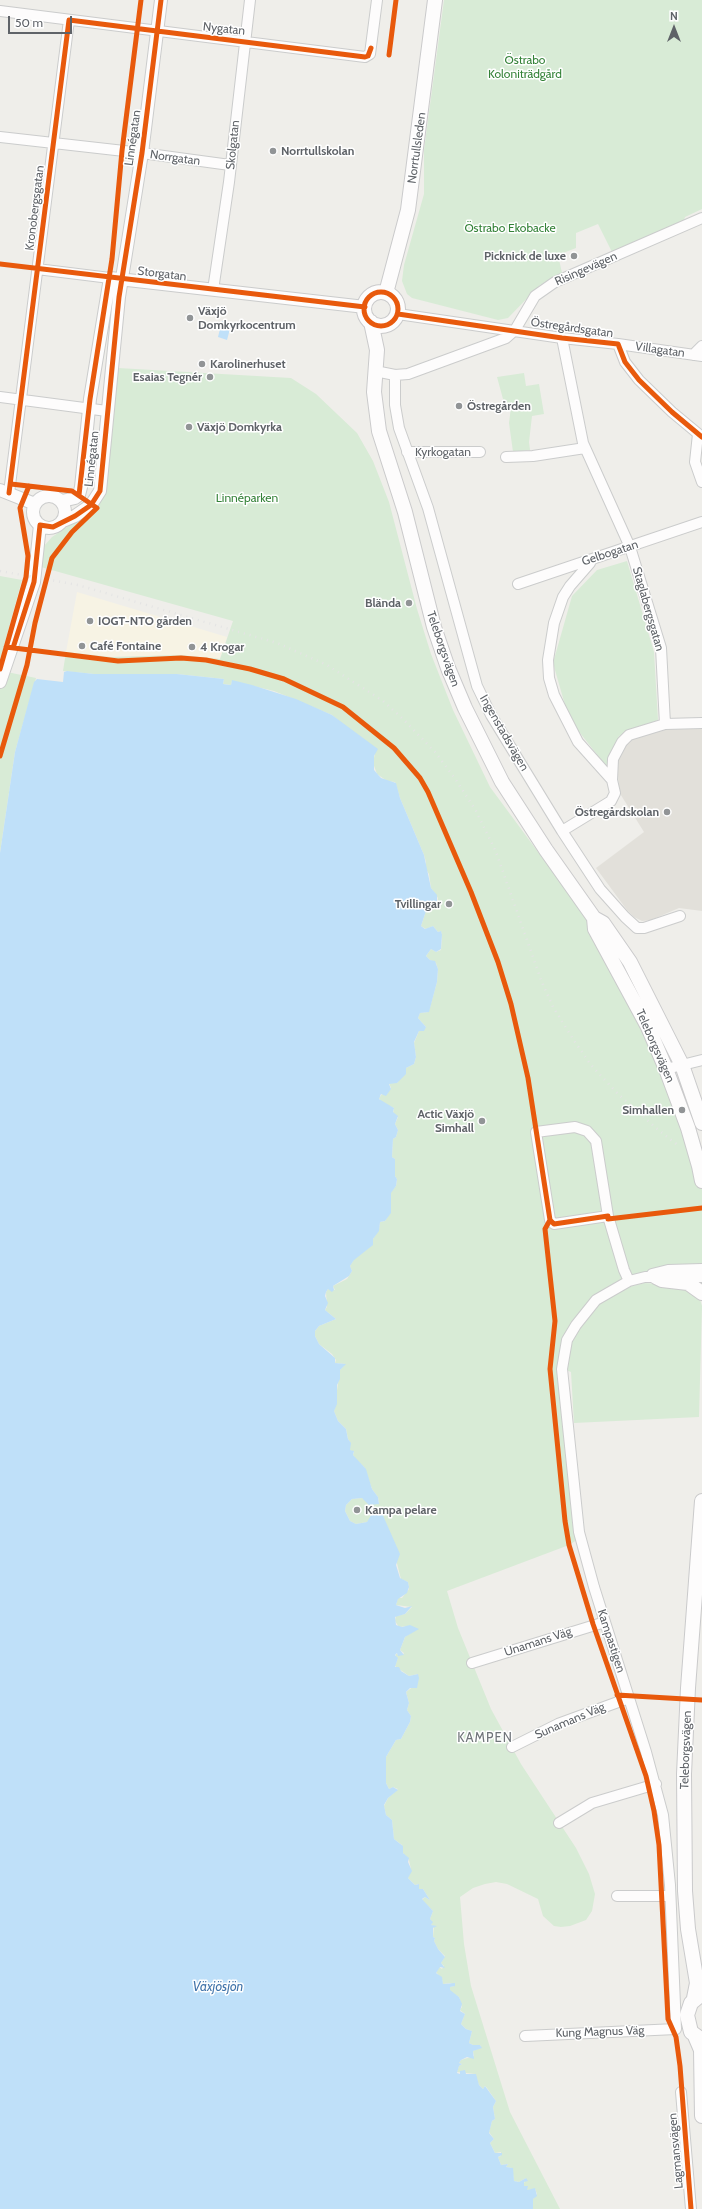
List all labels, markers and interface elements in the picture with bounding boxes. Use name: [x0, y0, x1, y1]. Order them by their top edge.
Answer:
scale bar: [10, 8, 74, 34]
north arrow: [654, 8, 694, 48]
text: N: [670, 9, 678, 23]
text: 50 m: [15, 15, 43, 30]
street label: Nygatan: [202, 20, 246, 38]
park label: Östrabo Koloniträdgård: [488, 53, 562, 81]
street label: Linnégatan: [122, 109, 144, 167]
street label: Norrtullsleden: [405, 111, 429, 185]
street label: Skolgatan: [223, 120, 243, 170]
place label: Norrtullskolan: [281, 144, 354, 158]
marker: Norrtullskolan: [268, 146, 278, 156]
street label: Norrgatan: [149, 147, 201, 169]
street label: Kronobergsgatan: [23, 164, 47, 252]
park label: Östrabo Ekobacke: [464, 221, 556, 235]
place label: Picknick de luxe: [484, 249, 566, 263]
street label: Risingevägen: [553, 249, 619, 289]
marker: Picknick de luxe: [569, 251, 579, 261]
street label: Storgatan: [137, 264, 187, 284]
place label: Växjö Domkyrkocentrum: [198, 304, 296, 332]
marker: Växjö Domkyrkocentrum: [185, 313, 195, 323]
street label: Östregårdsgatan: [530, 315, 614, 341]
street label: Villagatan: [634, 339, 686, 361]
place label: Karolinerhuset: [210, 357, 286, 371]
marker: Karolinerhuset: [197, 359, 207, 369]
place label: Esaias Tegnér: [133, 370, 202, 384]
marker: Esaias Tegnér: [205, 372, 215, 382]
place label: Östregården: [467, 399, 531, 413]
marker: Östregården: [454, 401, 464, 411]
place label: Växjö Domkyrka: [197, 420, 282, 434]
marker: Växjö Domkyrka: [184, 422, 194, 432]
street label: Linnégatan: [82, 430, 102, 488]
street label: Kyrkogatan: [415, 445, 471, 459]
park label: Linnéparken: [216, 491, 278, 505]
street label: Gelbogatan: [580, 537, 640, 569]
street label: Staglabergsgatan: [629, 565, 667, 653]
place label: Blända: [365, 596, 401, 610]
marker: Blända: [404, 598, 414, 608]
street label: Teleborgsvägen: [423, 609, 463, 689]
place label: IOGT-NTO gården: [98, 614, 192, 628]
marker: IOGT-NTO gården: [85, 616, 95, 626]
place label: Café Fontaine: [90, 639, 161, 653]
place label: 4 Krogar: [200, 640, 244, 654]
marker: Café Fontaine: [77, 641, 87, 651]
marker: 4 Krogar: [187, 642, 197, 652]
street label: Ingenstadsvägen: [476, 692, 532, 774]
place label: Östregårdskolan: [575, 805, 659, 819]
marker: Östregårdskolan: [662, 807, 672, 817]
place label: Tvillingar: [395, 897, 441, 911]
marker: Tvillingar: [444, 899, 454, 909]
street label: Teleborgsvägen: [632, 1007, 678, 1085]
place label: Simhallen: [622, 1103, 674, 1117]
marker: Simhallen: [677, 1105, 687, 1115]
place label: Actic Växjö Simhall: [417, 1107, 474, 1135]
marker: Actic Växjö Simhall: [477, 1116, 487, 1126]
place label: Kampa pelare: [365, 1503, 437, 1517]
marker: Kampa pelare: [352, 1505, 362, 1515]
street label: Kampastigen: [594, 1607, 628, 1675]
street label: Unamans Väg: [502, 1624, 574, 1660]
street label: Sunamans Väg: [533, 1700, 607, 1742]
street label: Teleborgsvägen: [677, 1710, 695, 1790]
district label: KAMPEN: [457, 1730, 513, 1746]
water label: Växjösjön: [193, 1979, 243, 1995]
street label: Kung Magnus Väg: [555, 2023, 645, 2041]
street label: Lagmansvägen: [666, 2112, 686, 2190]

